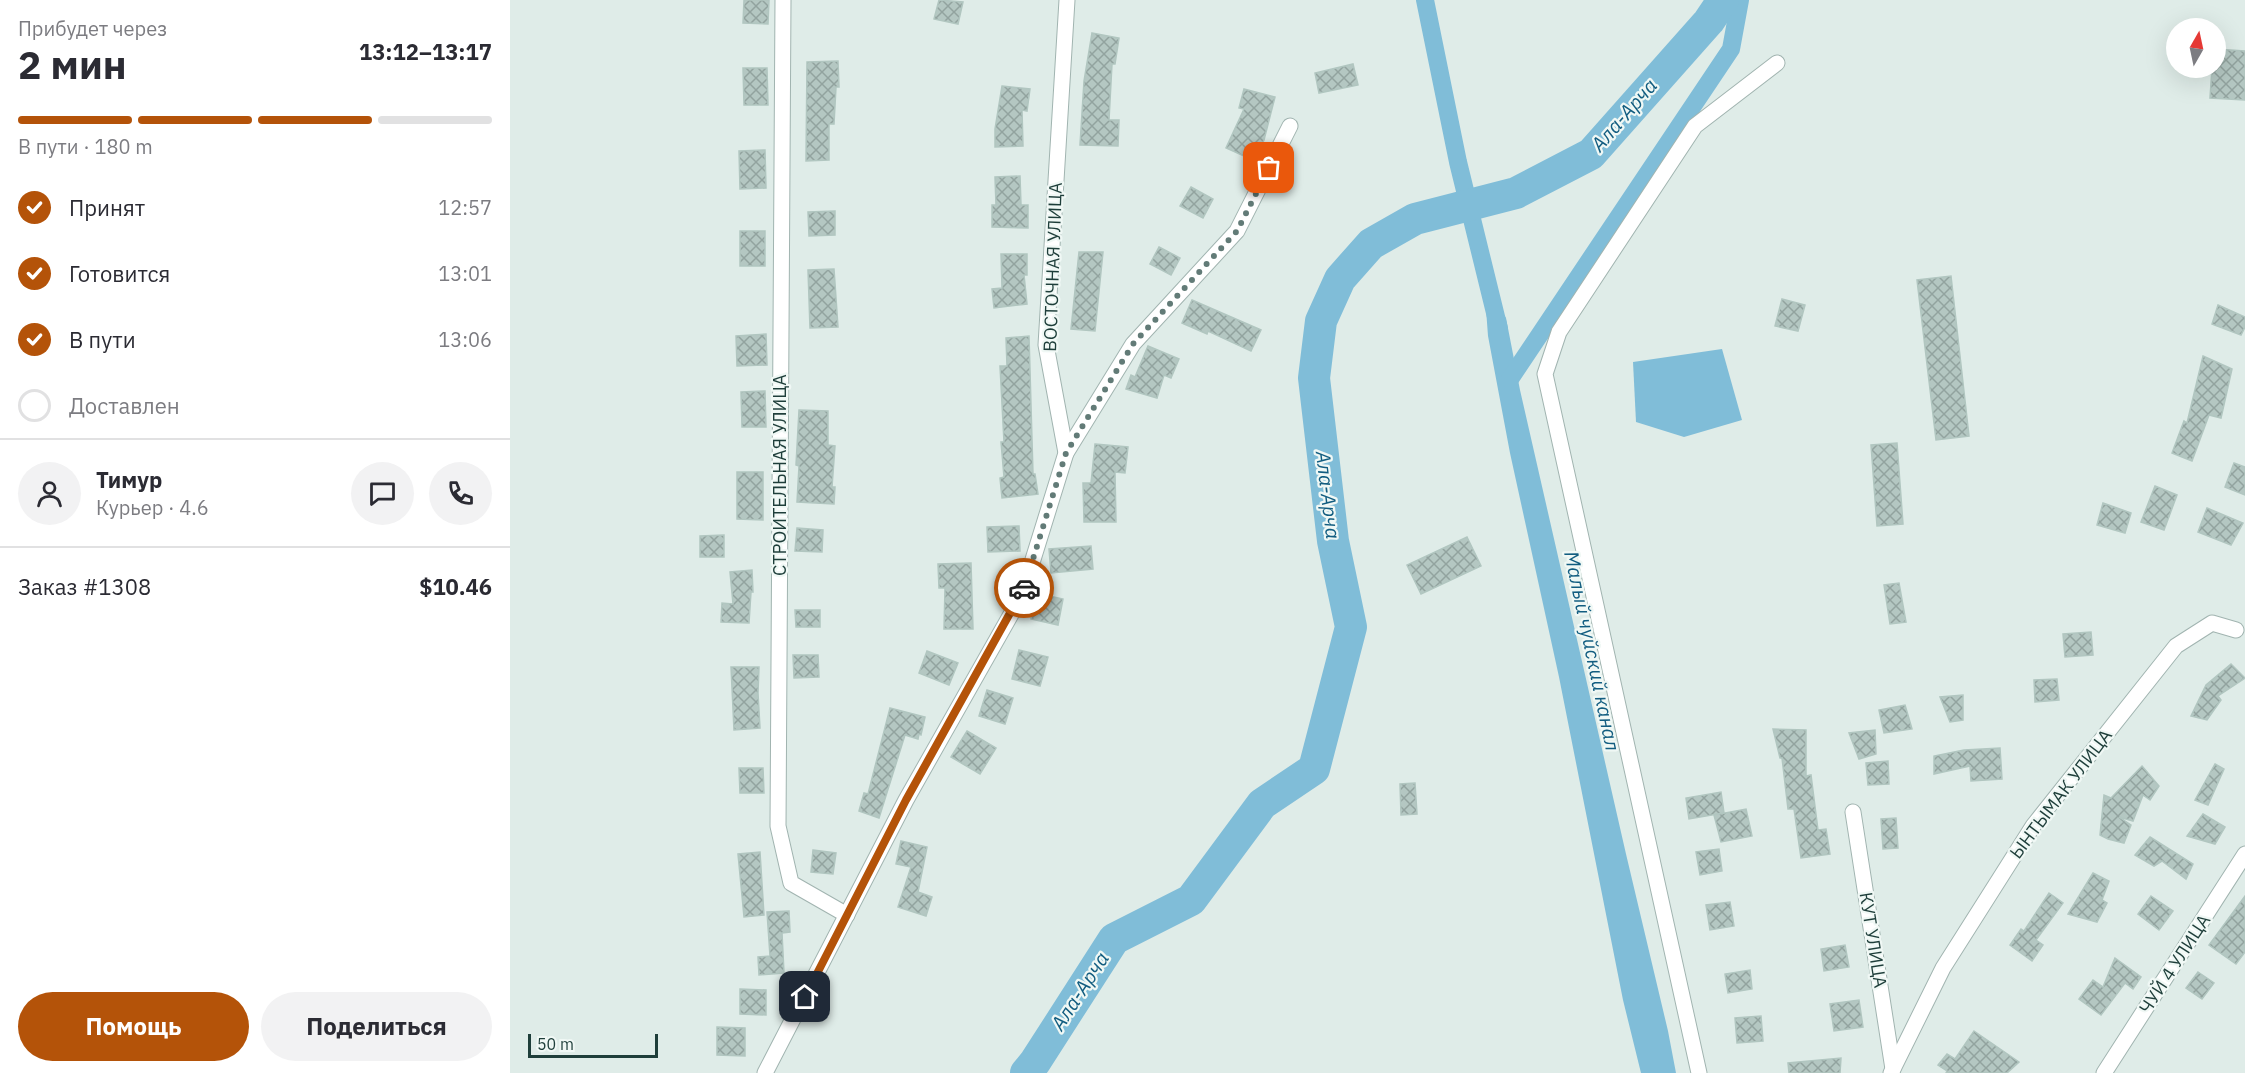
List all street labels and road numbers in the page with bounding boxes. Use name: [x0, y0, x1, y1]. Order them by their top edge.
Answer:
street label: ВОСТОЧНАЯ УЛИЦА: [1038, 181, 1067, 352]
street label: СТРОИТЕЛЬНАЯ УЛИЦА: [768, 374, 791, 576]
street label: ЫНТЫМАК УЛИЦА: [2004, 724, 2117, 863]
street label: КУТ УЛИЦА: [1855, 890, 1892, 990]
street label: ЧУЙ 4 УЛИЦА: [2134, 909, 2215, 1018]

